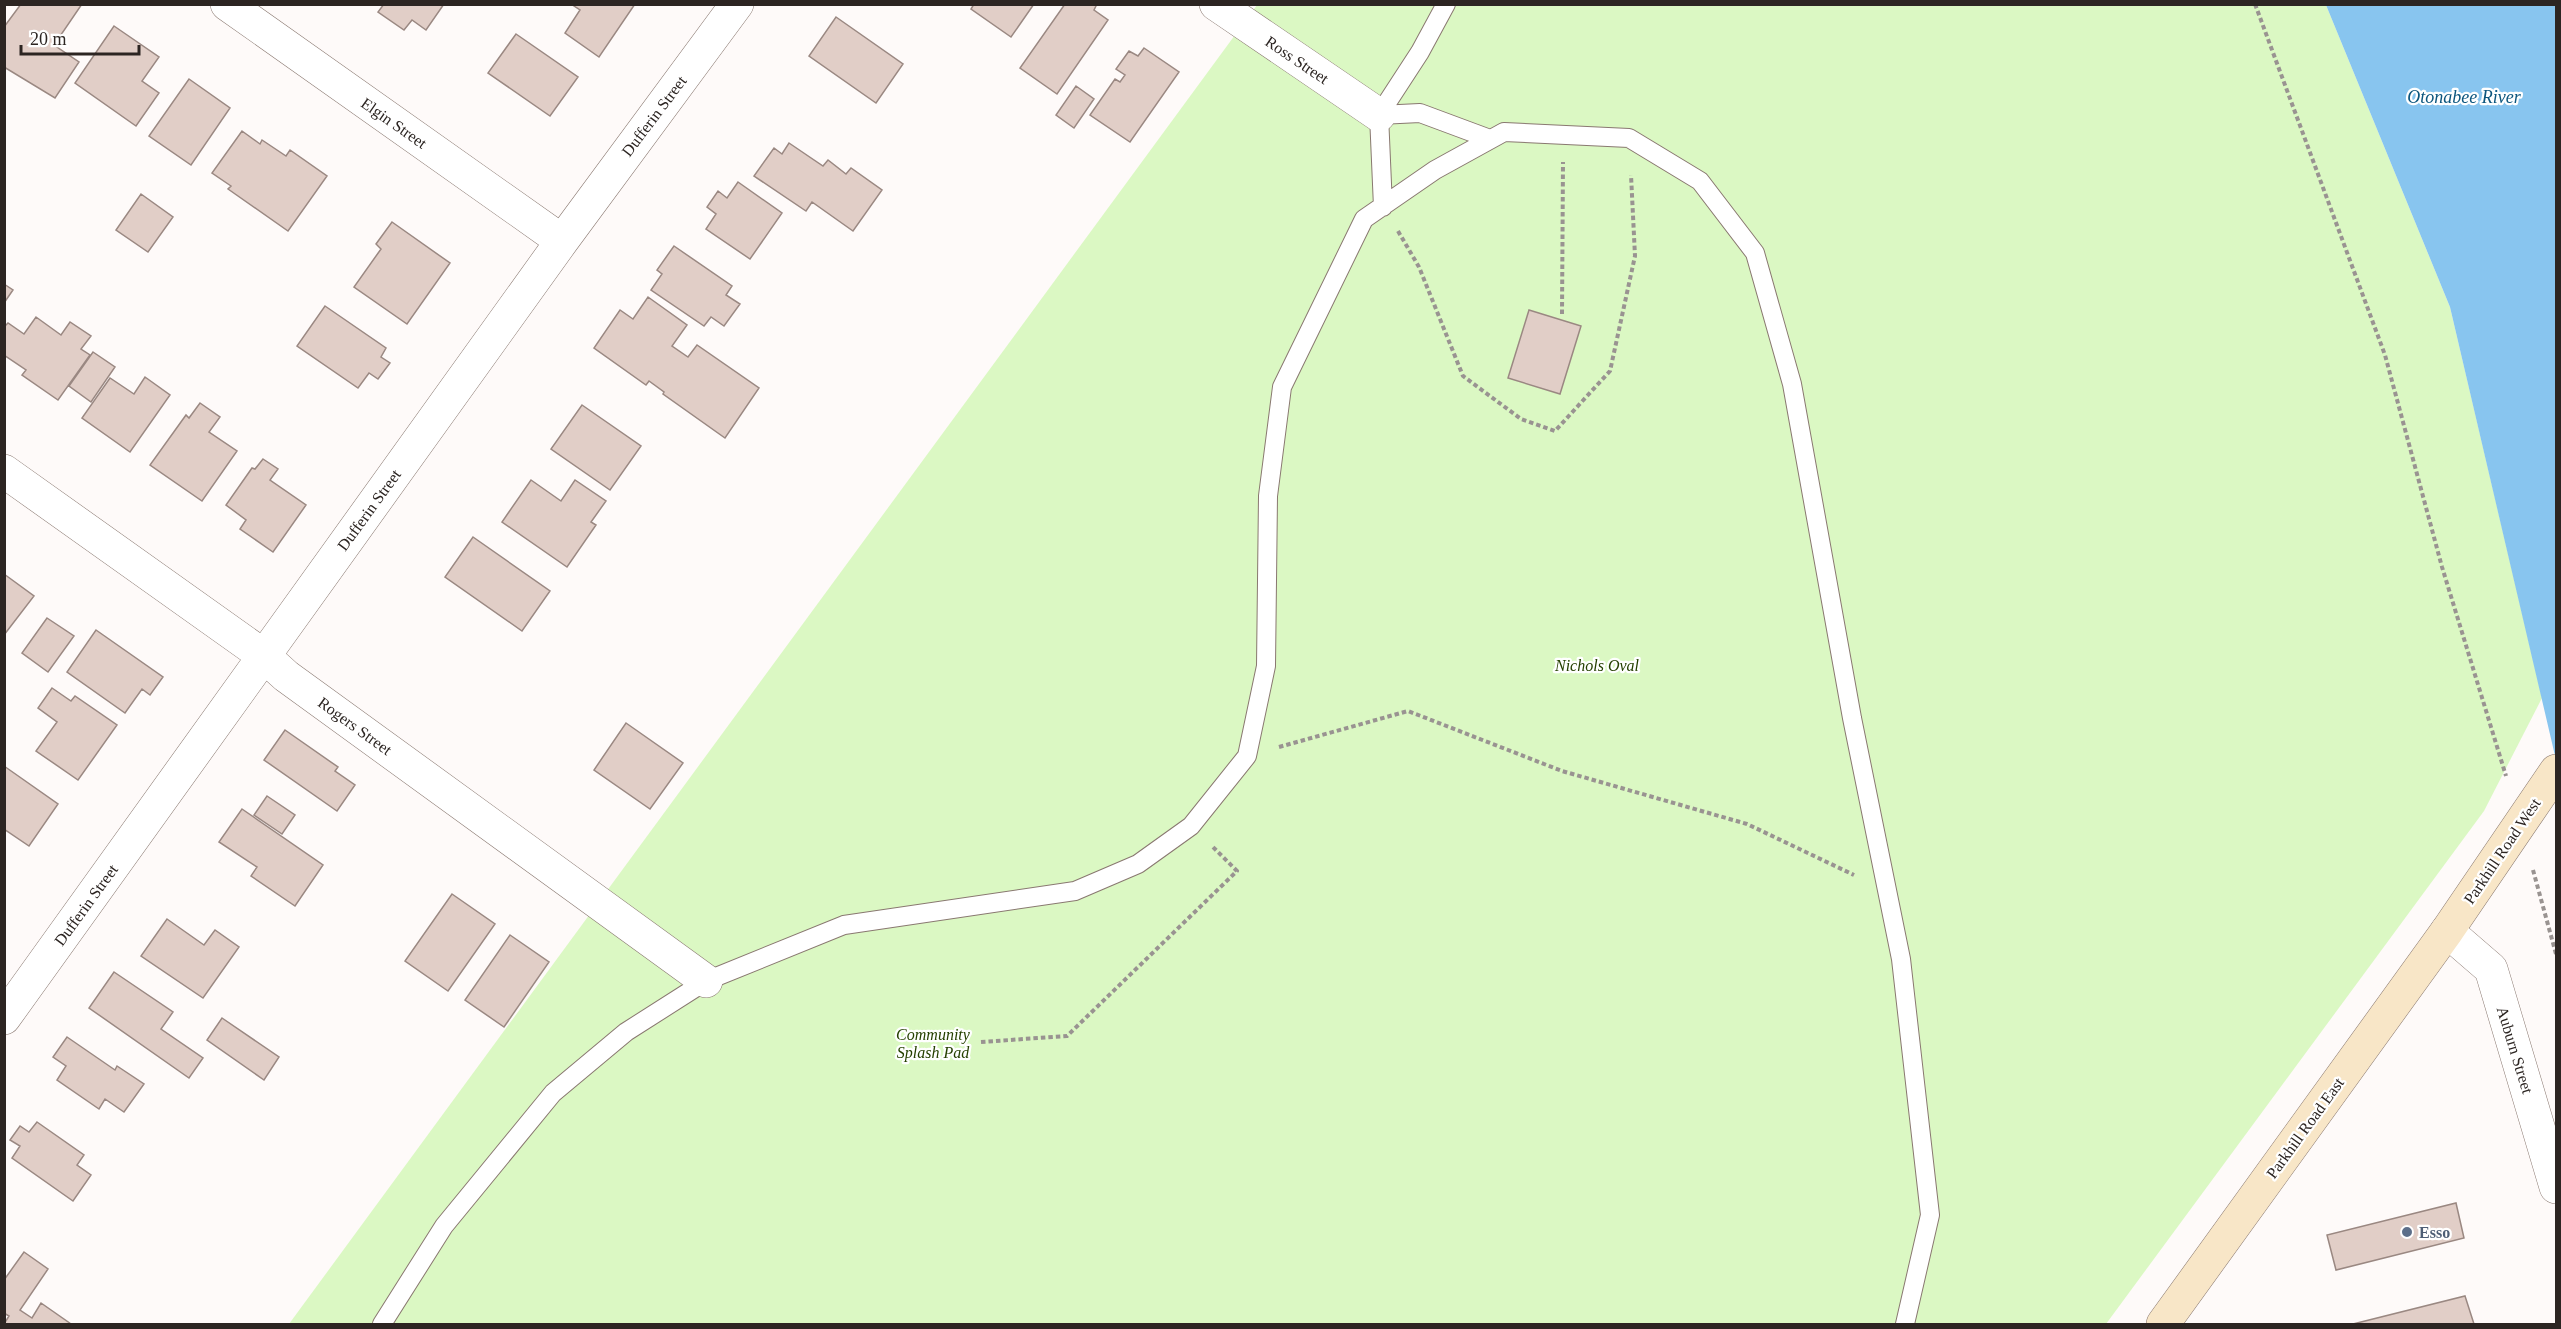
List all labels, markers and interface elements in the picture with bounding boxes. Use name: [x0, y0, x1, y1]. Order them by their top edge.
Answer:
scale bar: [21, 18, 140, 56]
text: 20 m: [30, 29, 67, 49]
street label: Ross Street: [1262, 33, 1332, 88]
street label: Dufferin Street: [618, 72, 690, 159]
water label: Otonabee River: [2407, 87, 2522, 107]
street label: Elgin Street: [357, 94, 430, 153]
street label: Dufferin Street: [334, 466, 404, 554]
park label: Nichols Oval: [1554, 657, 1640, 674]
street label: Rogers Street: [314, 694, 395, 759]
street label: Parkhill Road West: [2460, 794, 2544, 907]
street label: Dufferin Street: [51, 861, 121, 949]
street label: Auburn Street: [2494, 1004, 2536, 1096]
park label: Community Splash Pad: [896, 1026, 971, 1062]
street label: Parkhill Road East: [2263, 1074, 2347, 1182]
place label: Esso: [2419, 1224, 2450, 1241]
marker: Esso: [2400, 1225, 2414, 1239]

